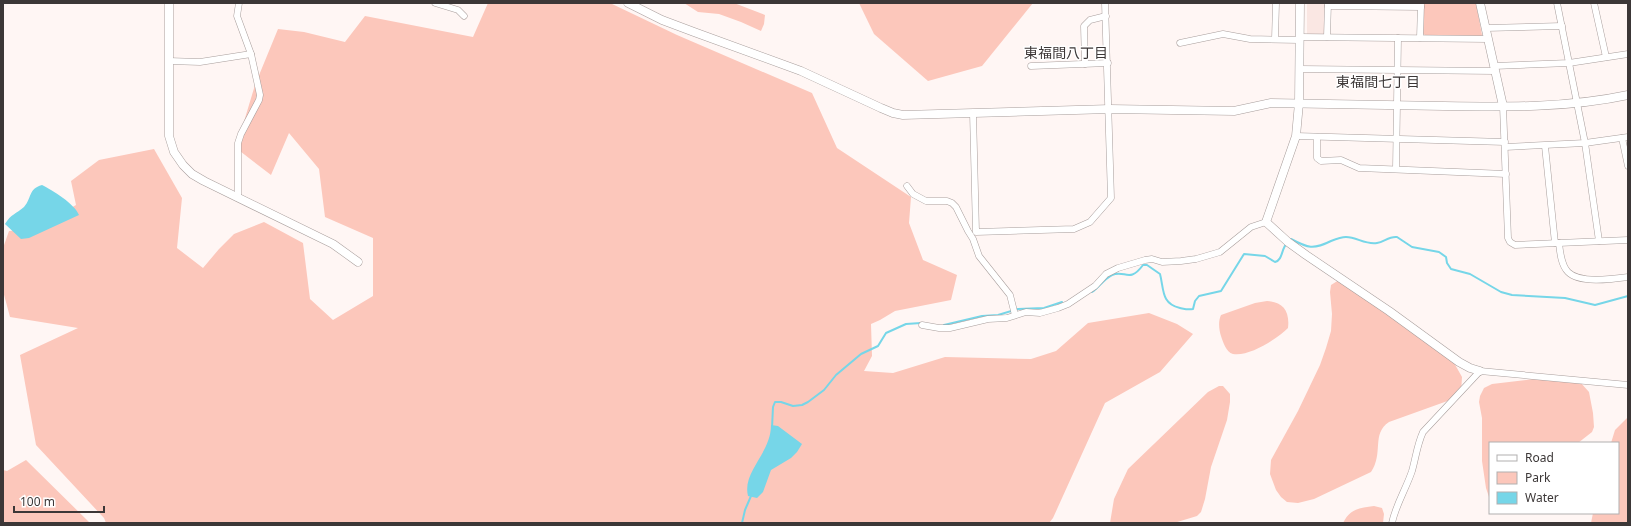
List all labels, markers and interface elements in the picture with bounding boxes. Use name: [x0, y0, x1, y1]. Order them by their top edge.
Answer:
district label: 東福間八丁目: [1024, 43, 1108, 62]
district label: 東福間七丁目: [1336, 72, 1420, 91]
legend: [1489, 442, 1619, 514]
text: Road: [1525, 449, 1554, 466]
text: Park: [1525, 469, 1551, 486]
scale bar: [14, 488, 104, 514]
text: Water: [1525, 489, 1559, 506]
text: 100 m: [20, 493, 55, 510]

